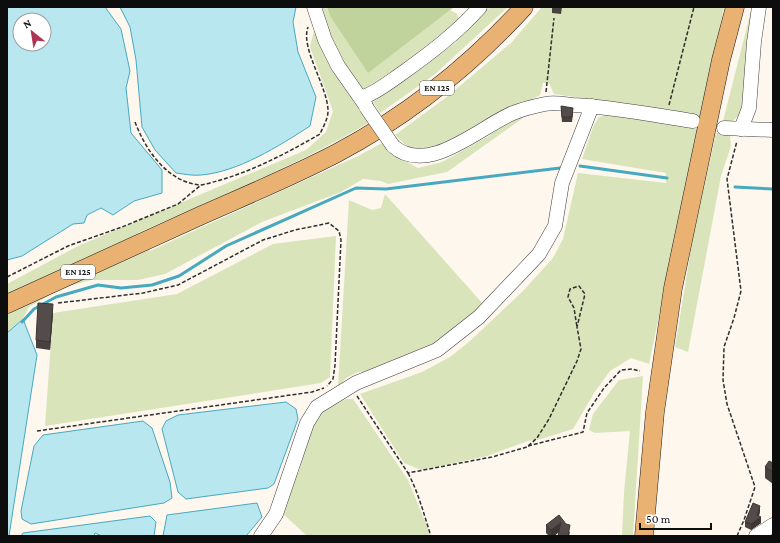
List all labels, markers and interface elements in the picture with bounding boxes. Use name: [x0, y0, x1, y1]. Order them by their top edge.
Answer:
north arrow: [12, 12, 52, 52]
text: N: [21, 16, 34, 30]
road number: EN 125: [420, 81, 454, 95]
road number: EN 125: [61, 265, 95, 279]
scale bar: [640, 505, 711, 531]
text: 50 m: [646, 512, 671, 526]

